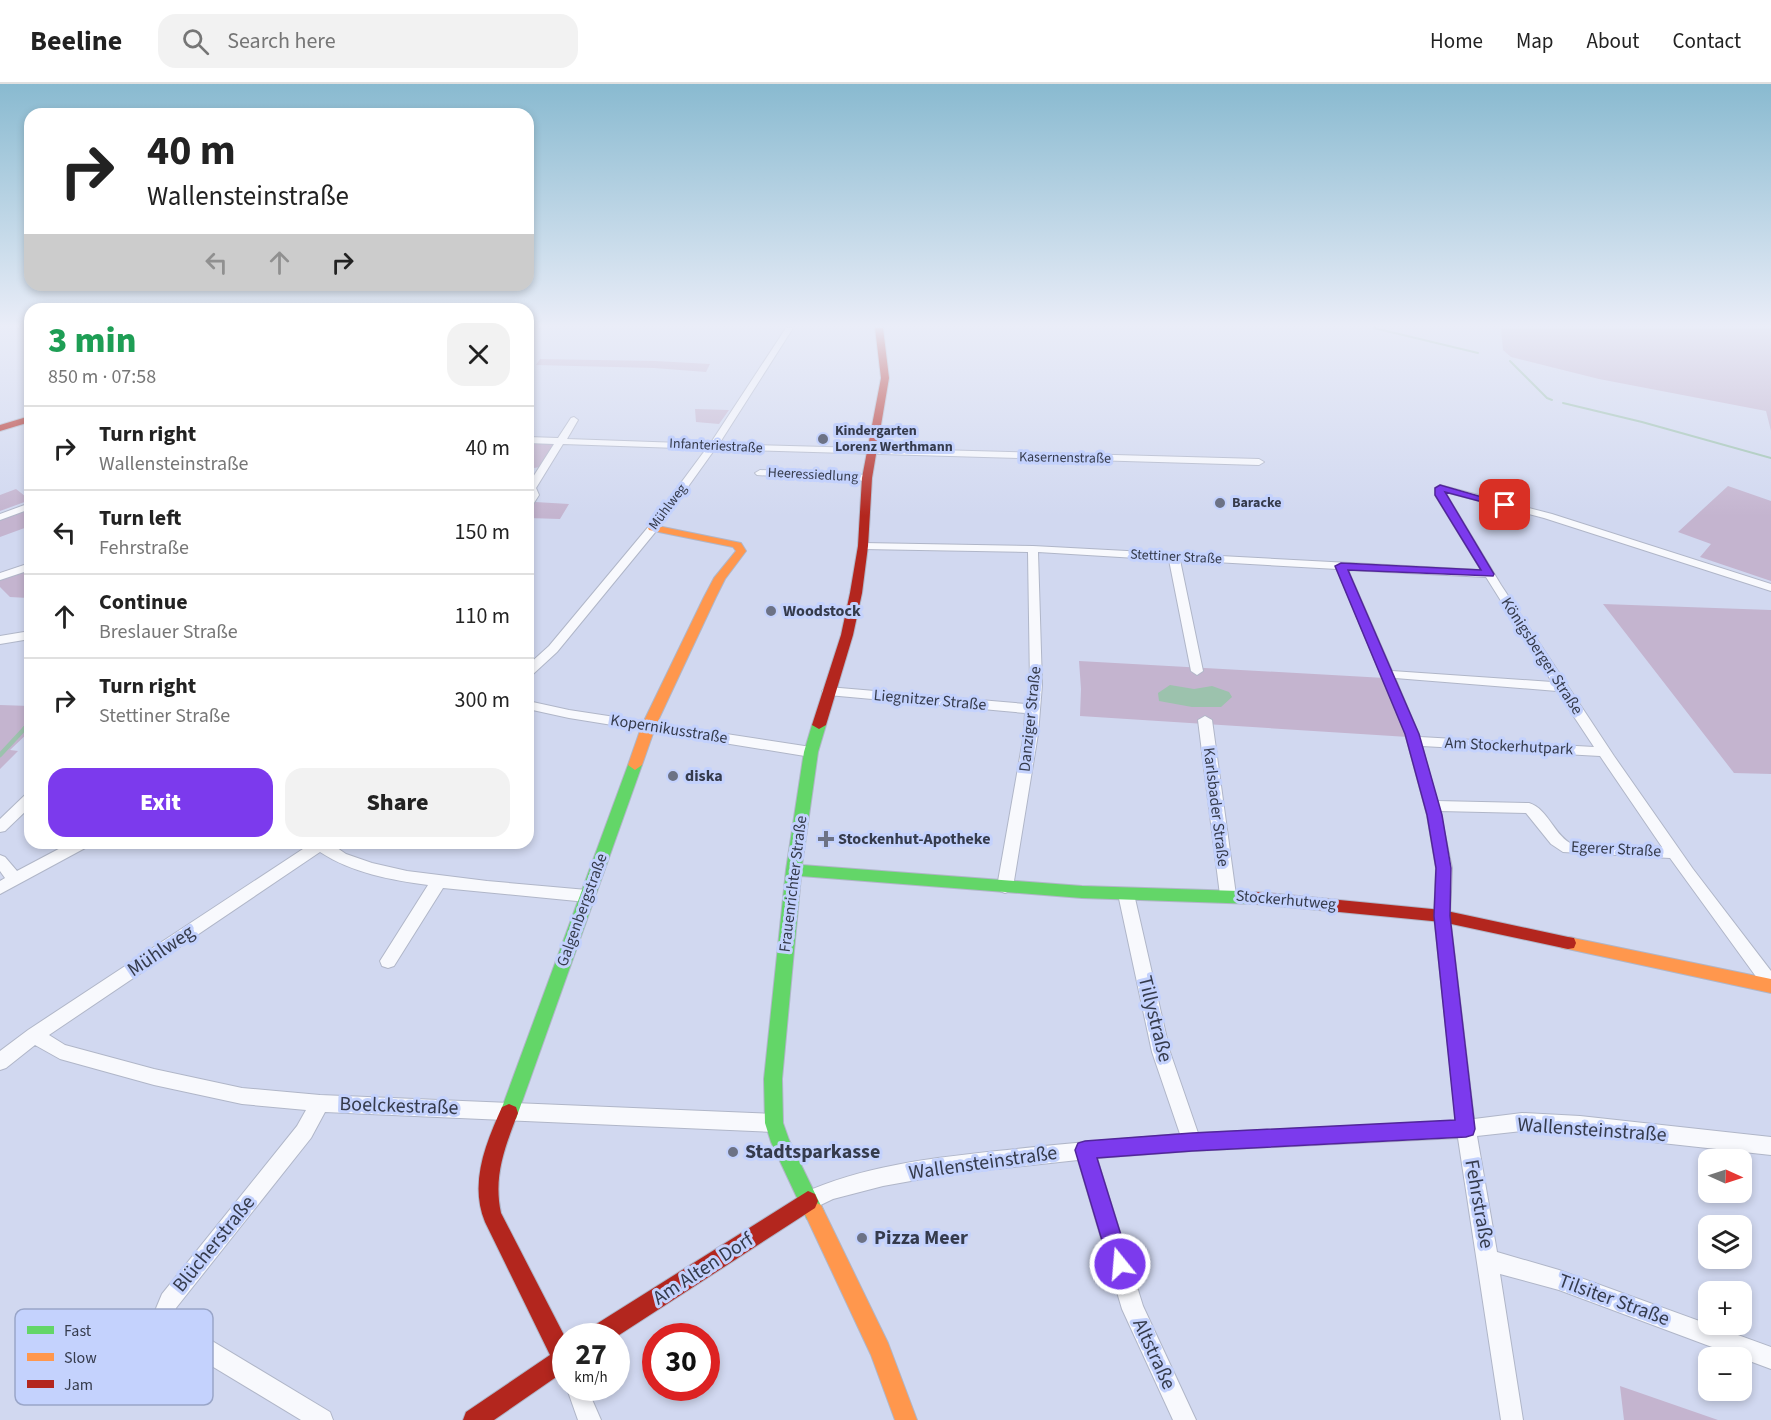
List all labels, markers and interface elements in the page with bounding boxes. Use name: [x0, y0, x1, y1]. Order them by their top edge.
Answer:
search box: [158, 14, 578, 68]
text: Beeline: [30, 21, 122, 61]
icon: search: [179, 25, 212, 58]
text: Search here: [227, 25, 336, 57]
text: Home: [1430, 26, 1483, 56]
text: Map: [1516, 26, 1554, 56]
text: About: [1587, 26, 1639, 56]
text: Contact: [1672, 26, 1741, 56]
text: 40 m: [147, 121, 236, 181]
icon: right: [48, 132, 126, 210]
text: Wallensteinstraße: [147, 177, 349, 216]
icon: left: [200, 246, 233, 279]
icon: ahead: [263, 246, 296, 279]
icon: right: [326, 246, 359, 279]
text: 3 min: [48, 315, 136, 366]
button: close: [447, 323, 510, 386]
text: 850 m · 07:58: [48, 363, 156, 391]
text: Turn right: [99, 418, 196, 450]
place label: Kindergarten Lorenz Werthmann: [835, 421, 953, 457]
icon: right: [48, 432, 81, 465]
text: 40 m: [465, 432, 510, 464]
marker: Kindergarten Lorenz Werthmann: [816, 432, 830, 446]
street label: Infanteriestraße: [669, 434, 763, 458]
street label: Kasernenstraße: [1019, 447, 1111, 469]
text: Wallensteinstraße: [99, 450, 249, 478]
street label: Heeressiedlung: [767, 463, 859, 487]
pin: [1479, 479, 1530, 530]
street label: Mühlweg: [644, 480, 692, 534]
icon: arrive: [1488, 488, 1521, 521]
place label: Baracke: [1232, 493, 1282, 513]
marker: Baracke: [1213, 496, 1227, 510]
text: Turn left: [99, 502, 181, 534]
icon: left: [48, 516, 81, 549]
text: 150 m: [455, 516, 510, 548]
text: Fehrstraße: [99, 534, 189, 562]
street label: Stettiner Straße: [1130, 545, 1222, 569]
text: Continue: [99, 586, 188, 618]
street label: Königsberger Straße: [1496, 593, 1588, 719]
icon: ahead: [48, 600, 81, 633]
text: 110 m: [455, 600, 510, 632]
place label: Woodstock: [783, 600, 861, 622]
marker: Woodstock: [764, 604, 778, 618]
text: Breslauer Straße: [99, 618, 238, 646]
street label: Danziger Straße: [1014, 665, 1046, 773]
text: Turn right: [99, 670, 196, 702]
icon: right: [48, 684, 81, 717]
text: 300 m: [455, 684, 510, 716]
street label: Liegnitzer Straße: [873, 684, 987, 716]
text: Stettiner Straße: [99, 702, 230, 730]
street label: Kopernikusstraße: [609, 709, 729, 749]
street label: Am Stockerhutpark: [1444, 732, 1574, 760]
street label: Karlsbader Straße: [1198, 746, 1234, 868]
place label: diska: [685, 765, 723, 787]
button: Exit: [48, 768, 273, 837]
button: Share: [285, 768, 510, 837]
marker: diska: [666, 769, 680, 783]
street label: Frauenrichter Straße: [774, 814, 812, 954]
place label: Stockenhut-Apotheke: [838, 828, 990, 850]
marker: Stockenhut-Apotheke: [819, 832, 833, 846]
street label: Egerer Straße: [1570, 836, 1662, 862]
street label: Galgenbergstraße: [551, 850, 613, 970]
street label: Stockerhutweg: [1235, 885, 1337, 915]
street label: Mühlweg: [122, 918, 200, 984]
street label: Tillystraße: [1131, 973, 1179, 1065]
street label: Boelckestraße: [339, 1090, 459, 1122]
street label: Wallensteinstraße: [1516, 1111, 1668, 1149]
place label: Stadtsparkasse: [745, 1138, 880, 1166]
street label: Wallensteinstraße: [907, 1139, 1059, 1187]
marker: Stadtsparkasse: [726, 1145, 740, 1159]
north arrow: [1698, 1149, 1752, 1203]
map controls: [1698, 1149, 1752, 1401]
street label: Fehrstraße: [1457, 1157, 1501, 1251]
street label: Blücherstraße: [166, 1190, 262, 1298]
button: layers: [1698, 1215, 1752, 1269]
place label: Pizza Meer: [874, 1224, 968, 1252]
street label: Am Alten Dorf: [647, 1225, 760, 1312]
marker: Pizza Meer: [855, 1231, 869, 1245]
position arrow: [1088, 1232, 1152, 1296]
street label: Tilsiter Straße: [1555, 1267, 1674, 1333]
button: +: [1698, 1281, 1752, 1335]
legend: [15, 1309, 213, 1405]
street label: Altstraße: [1125, 1314, 1183, 1394]
text: Fast: [64, 1320, 92, 1342]
speed limit sign: 30: [642, 1323, 720, 1401]
text: 27: [575, 1333, 607, 1376]
text: Slow: [64, 1347, 97, 1369]
button: −: [1698, 1347, 1752, 1401]
text: km/h: [574, 1367, 608, 1388]
text: Jam: [64, 1374, 93, 1396]

